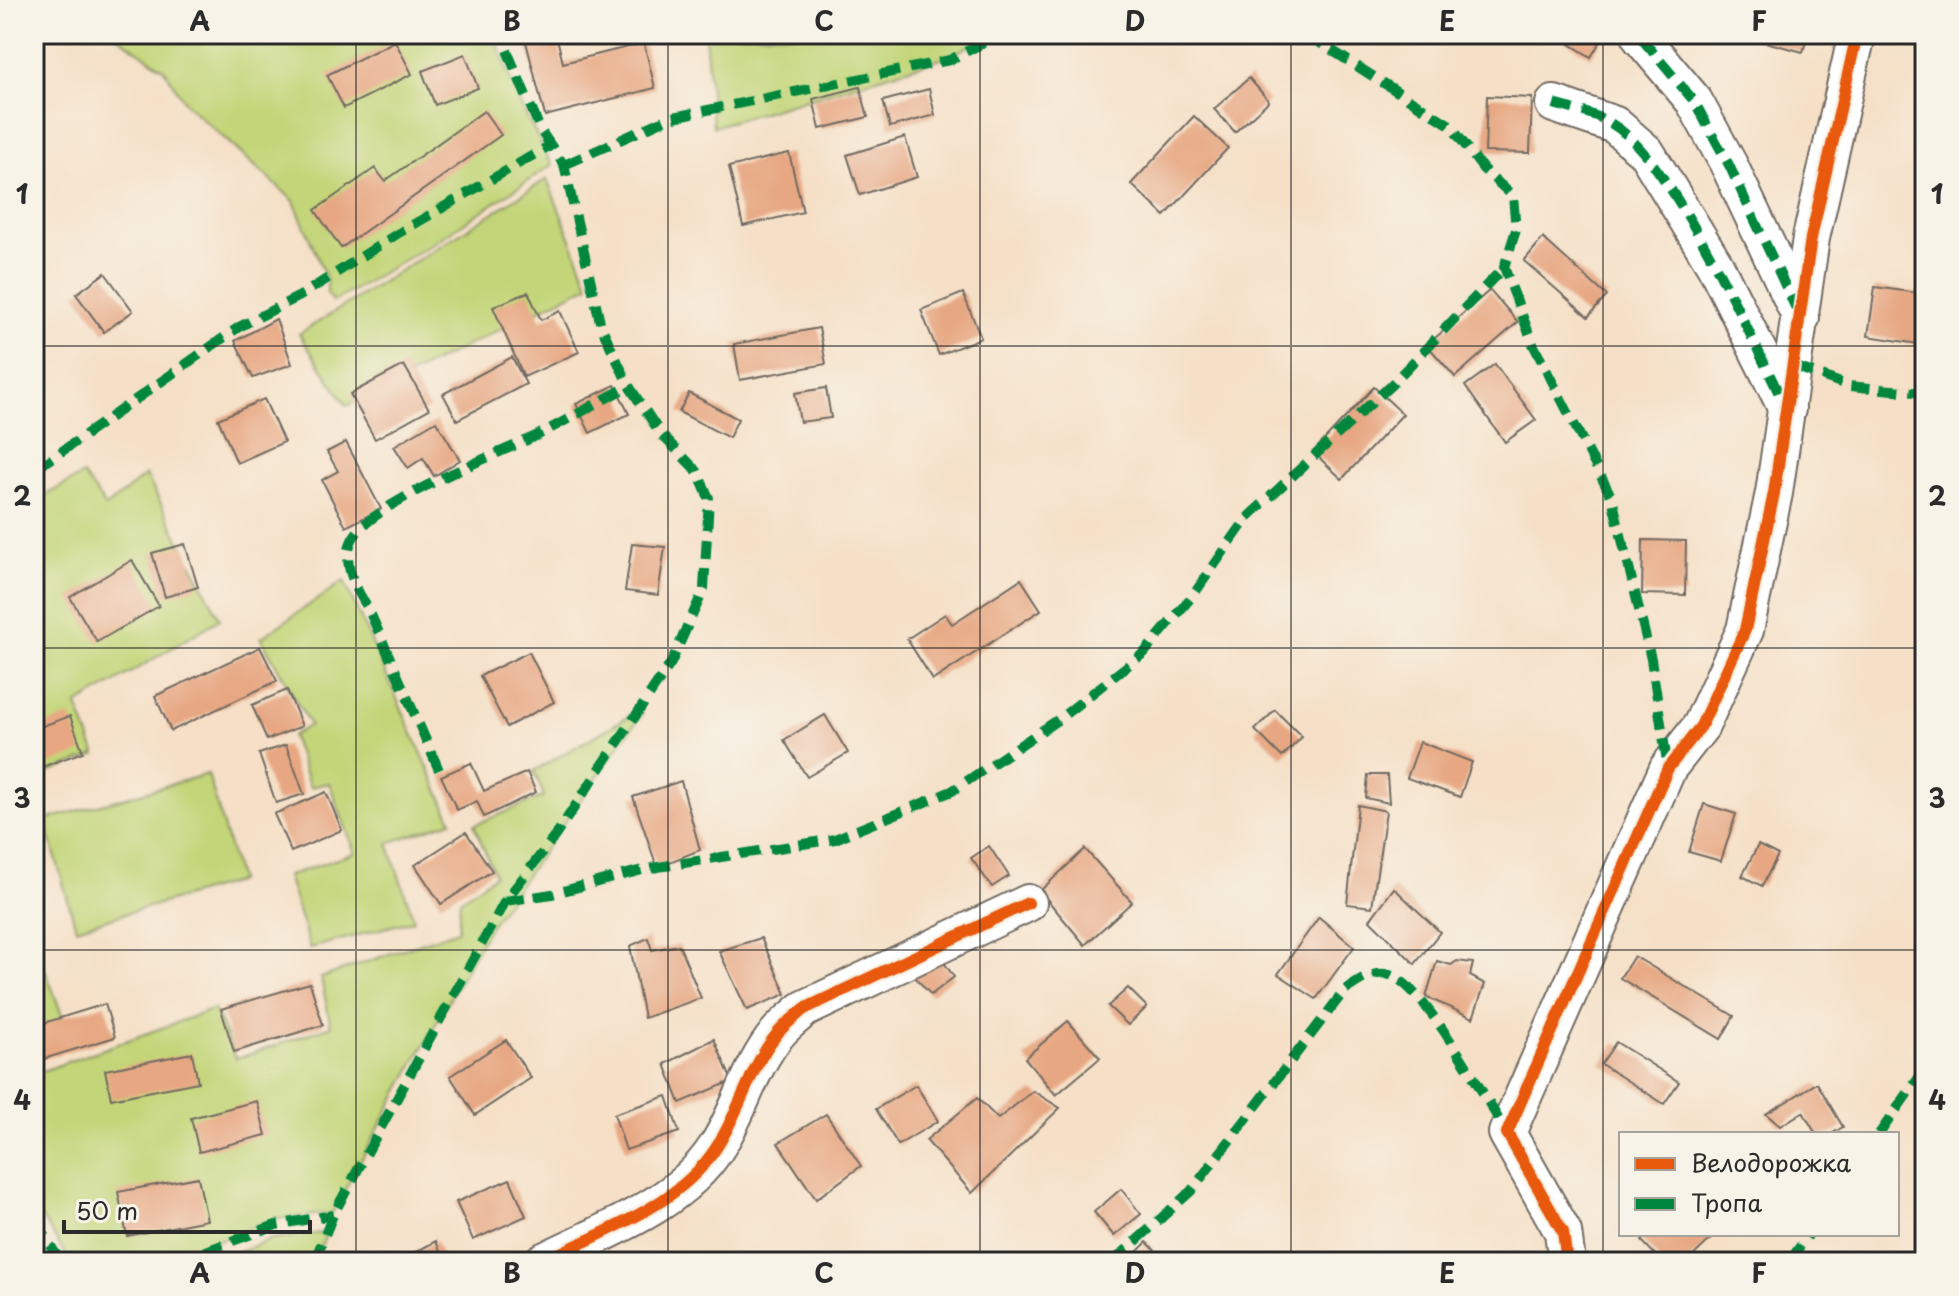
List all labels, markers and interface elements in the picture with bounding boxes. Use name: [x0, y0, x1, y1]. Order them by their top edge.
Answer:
text: A: [190, 1, 210, 40]
text: B: [503, 1, 521, 40]
text: C: [814, 1, 834, 40]
text: D: [1125, 1, 1145, 40]
text: E: [1439, 1, 1455, 40]
text: F: [1751, 1, 1767, 40]
text: 1: [16, 174, 28, 213]
text: 1: [1931, 174, 1943, 213]
text: 2: [13, 476, 31, 515]
text: 2: [1928, 476, 1946, 515]
text: 3: [13, 778, 31, 817]
text: 3: [1928, 778, 1946, 817]
text: 4: [13, 1080, 31, 1119]
text: 4: [1928, 1080, 1946, 1119]
legend: [1619, 1132, 1899, 1236]
text: Велодорожка: [1691, 1144, 1851, 1180]
scale bar: [64, 1184, 310, 1234]
text: Тропа: [1691, 1184, 1762, 1220]
text: 50 m: [76, 1192, 138, 1228]
text: A: [190, 1253, 210, 1292]
text: B: [503, 1253, 521, 1292]
text: C: [814, 1253, 834, 1292]
text: D: [1125, 1253, 1145, 1292]
text: E: [1439, 1253, 1455, 1292]
text: F: [1751, 1253, 1767, 1292]

